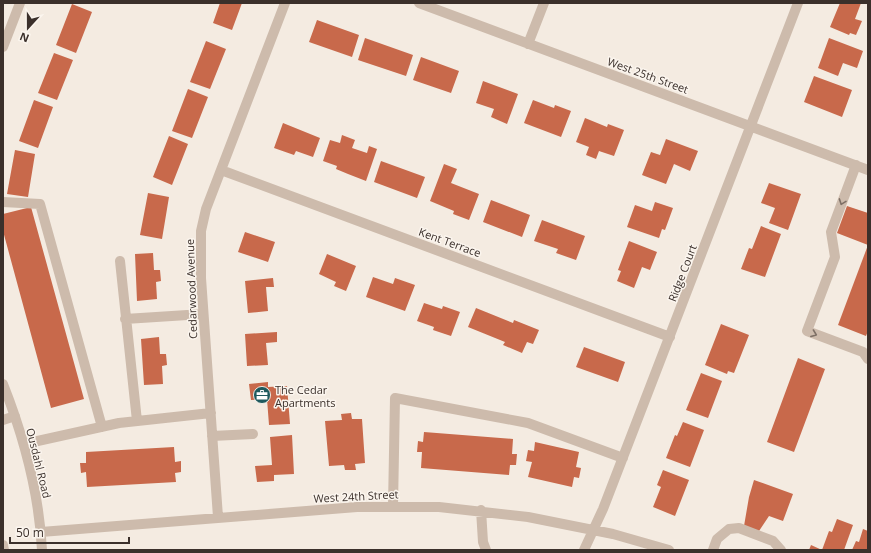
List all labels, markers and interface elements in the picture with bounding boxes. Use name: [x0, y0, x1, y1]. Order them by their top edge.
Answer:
north arrow: [8, 8, 48, 48]
text: N: [17, 29, 31, 46]
street label: West 25th Street: [605, 53, 691, 97]
one-way arrow: [839, 198, 847, 205]
street label: Kent Terrace: [417, 224, 483, 260]
street label: Cedarwood Avenue: [182, 239, 200, 339]
street label: Ridge Court: [664, 242, 700, 304]
one-way arrow: [811, 329, 818, 337]
place label: The Cedar Apartments: [275, 382, 335, 410]
office icon: The Cedar Apartments: [252, 385, 272, 405]
street label: Ousdahl Road: [23, 426, 55, 500]
street label: West 24th Street: [313, 486, 399, 506]
scale bar: [10, 519, 129, 545]
text: 50 m: [16, 524, 44, 541]

